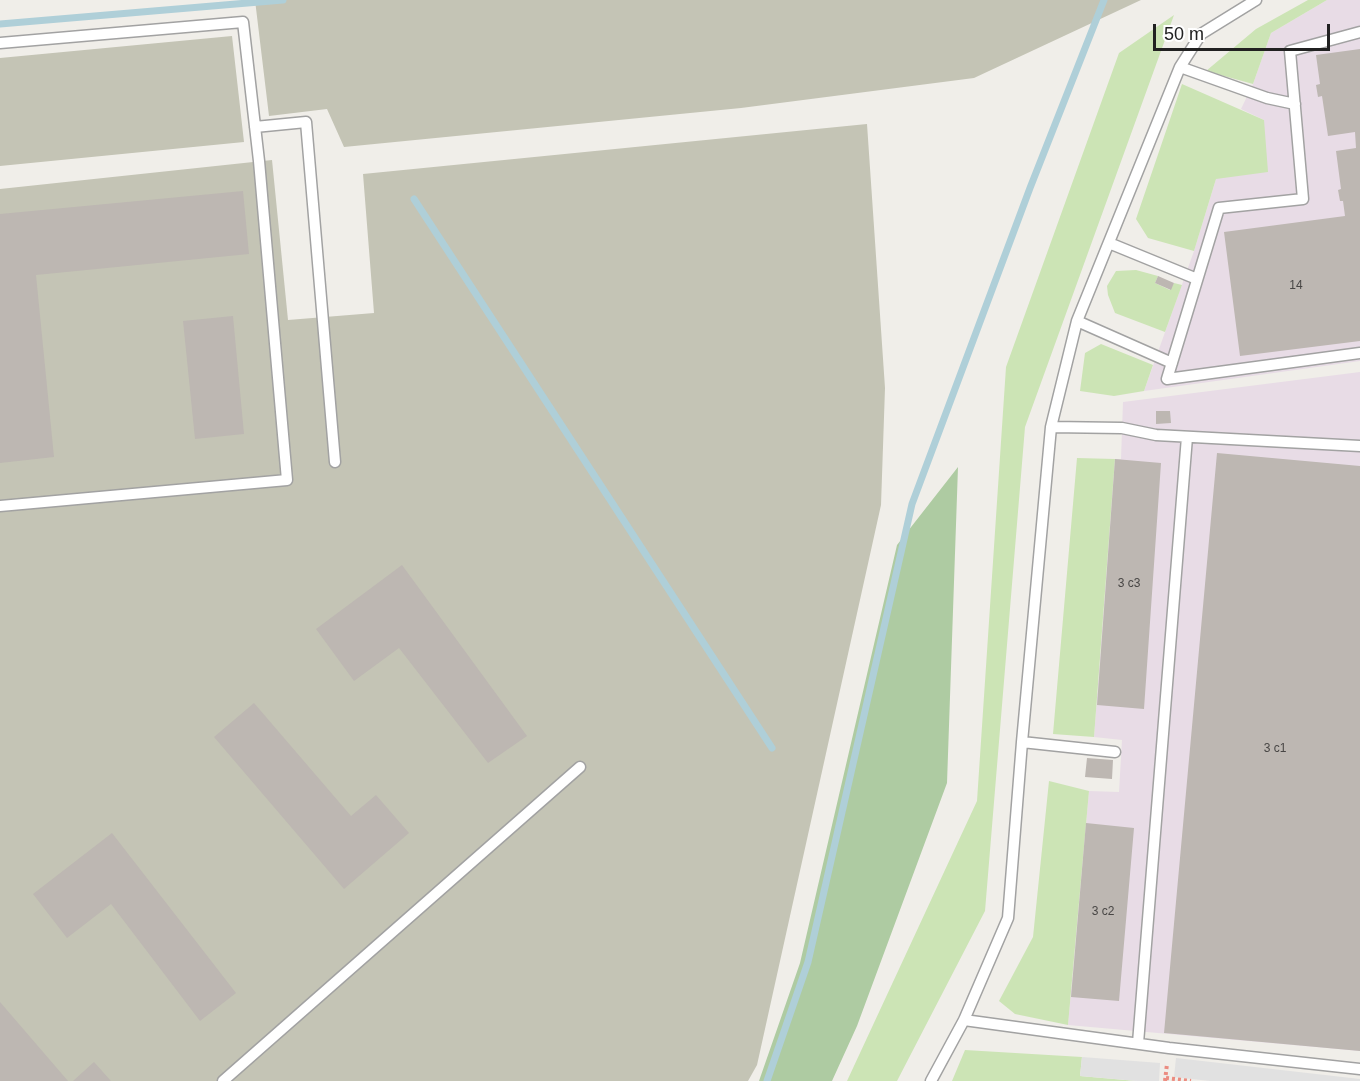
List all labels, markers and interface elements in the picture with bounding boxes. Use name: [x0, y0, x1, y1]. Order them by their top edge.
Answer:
scale bar: [1156, 12, 1333, 50]
text: 50 m: [1164, 24, 1204, 44]
house number: 14: [1289, 279, 1303, 293]
house number: 3 с3: [1118, 577, 1140, 591]
house number: 3 с1: [1264, 742, 1286, 756]
house number: 3 с2: [1092, 905, 1114, 919]

